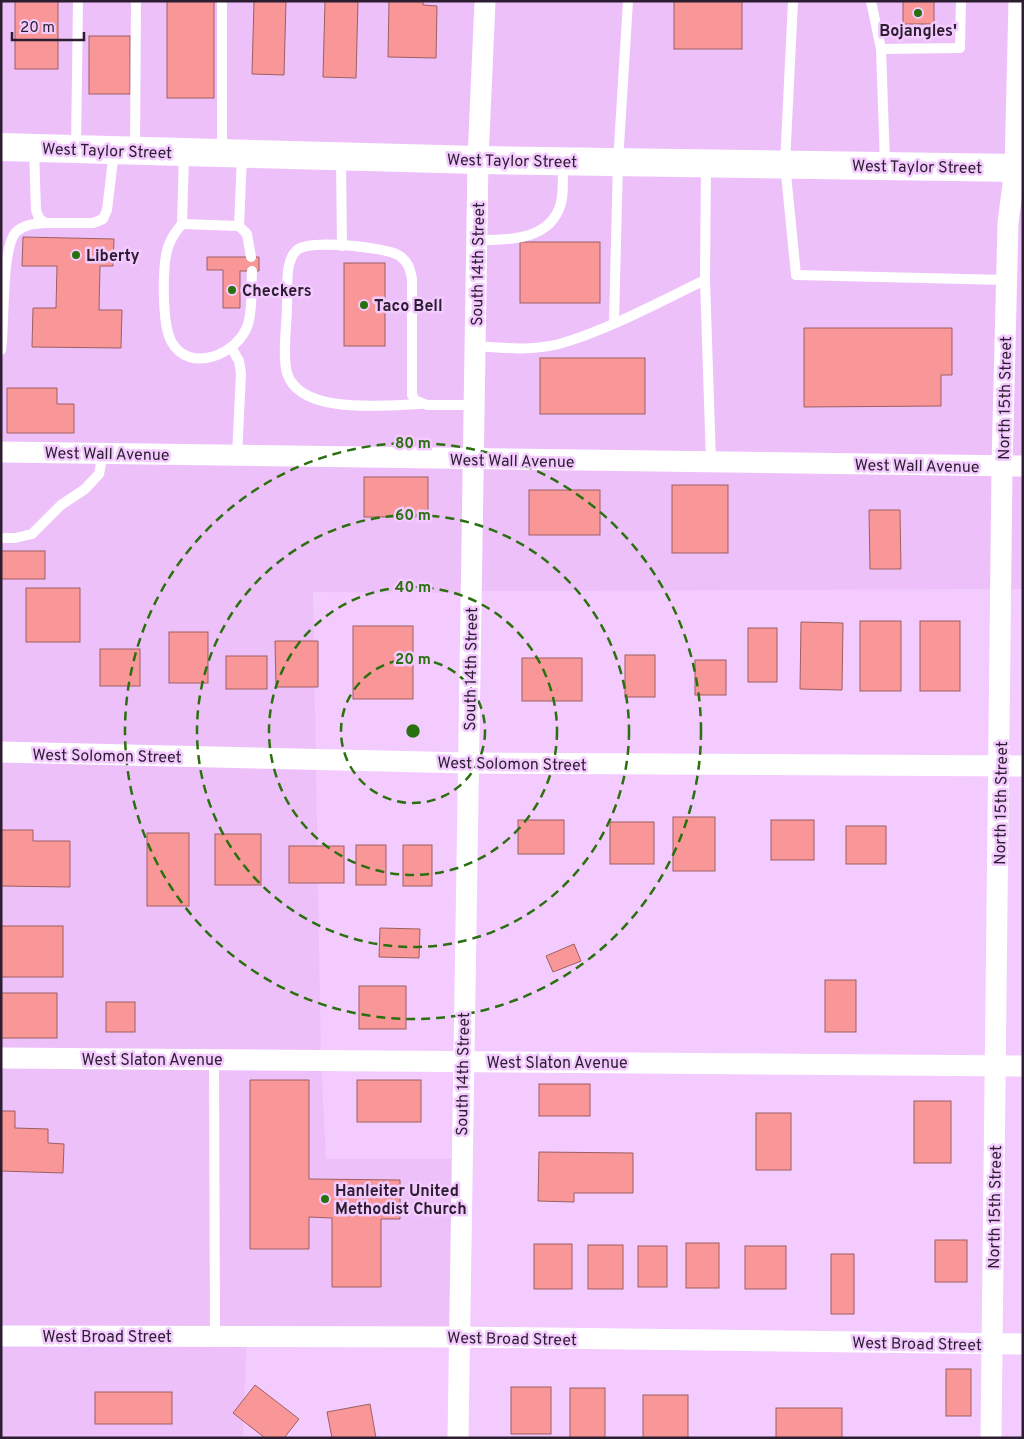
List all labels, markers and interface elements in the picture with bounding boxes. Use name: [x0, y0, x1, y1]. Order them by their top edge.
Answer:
marker: Bojangles': [912, 7, 924, 19]
scale bar: [12, 10, 85, 42]
text: 20 m: [20, 19, 55, 38]
place label: Bojangles': [879, 22, 957, 42]
street label: West Taylor Street: [41, 140, 172, 164]
street label: West Taylor Street: [447, 151, 577, 173]
street label: West Taylor Street: [852, 157, 982, 179]
street label: South 14th Street: [468, 202, 490, 326]
place label: Liberty: [86, 247, 140, 267]
marker: Liberty: [70, 249, 82, 261]
place label: Checkers: [242, 282, 312, 302]
marker: Checkers: [226, 284, 238, 296]
place label: Taco Bell: [374, 297, 443, 317]
marker: Taco Bell: [358, 299, 370, 311]
street label: North 15th Street: [995, 336, 1017, 460]
text: 80 m: [395, 435, 431, 454]
street label: West Wall Avenue: [44, 444, 170, 466]
street label: West Wall Avenue: [449, 451, 575, 473]
street label: West Wall Avenue: [854, 456, 980, 478]
text: 60 m: [395, 507, 431, 526]
text: 40 m: [395, 579, 431, 598]
street label: South 14th Street: [461, 607, 483, 731]
text: 20 m: [395, 651, 431, 670]
centre of rings: [404, 722, 422, 740]
street label: North 15th Street: [991, 741, 1013, 865]
street label: West Solomon Street: [32, 746, 182, 768]
street label: West Solomon Street: [437, 754, 587, 776]
street label: South 14th Street: [453, 1012, 475, 1136]
street label: West Slaton Avenue: [81, 1051, 223, 1071]
street label: West Slaton Avenue: [486, 1054, 628, 1074]
street label: North 15th Street: [985, 1145, 1007, 1269]
place label: Hanleiter United Methodist Church: [335, 1182, 467, 1220]
marker: Hanleiter United Methodist Church: [319, 1193, 331, 1205]
street label: West Broad Street: [42, 1328, 172, 1348]
street label: West Broad Street: [447, 1329, 577, 1351]
street label: West Broad Street: [852, 1334, 982, 1356]

